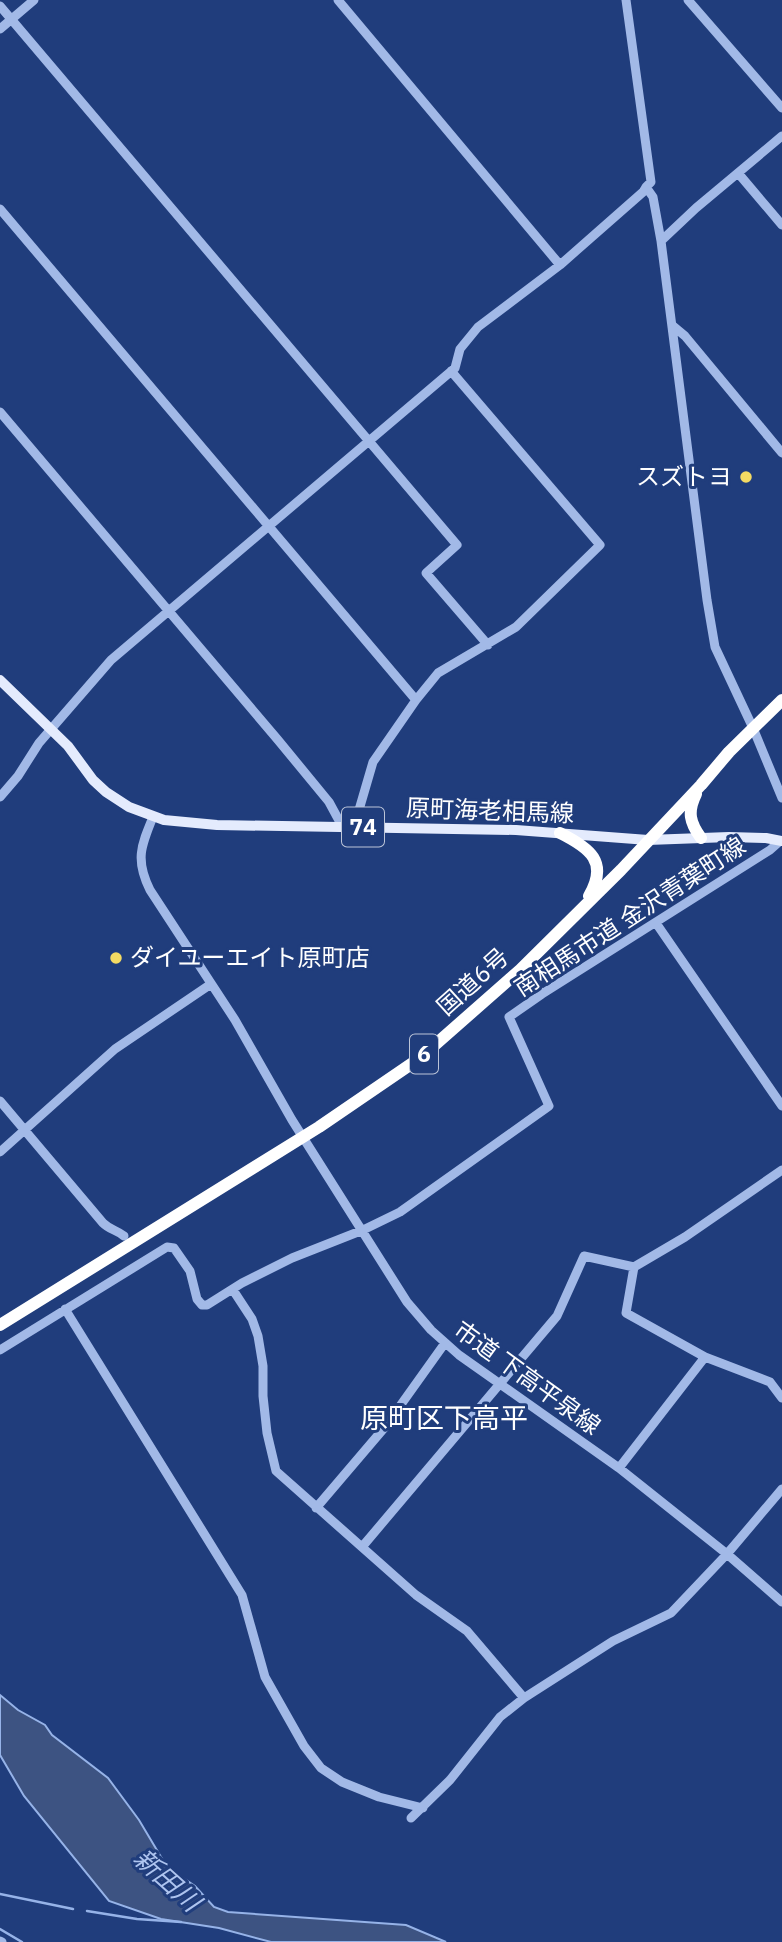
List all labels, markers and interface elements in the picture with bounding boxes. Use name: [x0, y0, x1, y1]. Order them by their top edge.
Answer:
place label: スズトヨ: [636, 460, 732, 492]
marker: スズトヨ: [738, 469, 754, 485]
street label: 原町海老相馬線: [406, 791, 575, 829]
road number: 74: [342, 807, 384, 846]
street label: 南相馬市道 金沢青葉町線: [508, 829, 751, 1003]
street label: 国道6号: [430, 940, 515, 1022]
place label: ダイユーエイト原町店: [130, 941, 370, 973]
marker: ダイユーエイト原町店: [108, 950, 124, 966]
road number: 6: [410, 1035, 438, 1074]
street label: 市道 下高平泉線: [448, 1313, 607, 1441]
district label: 原町区下高平: [360, 1399, 528, 1436]
water label: 新田川: [127, 1841, 210, 1920]

